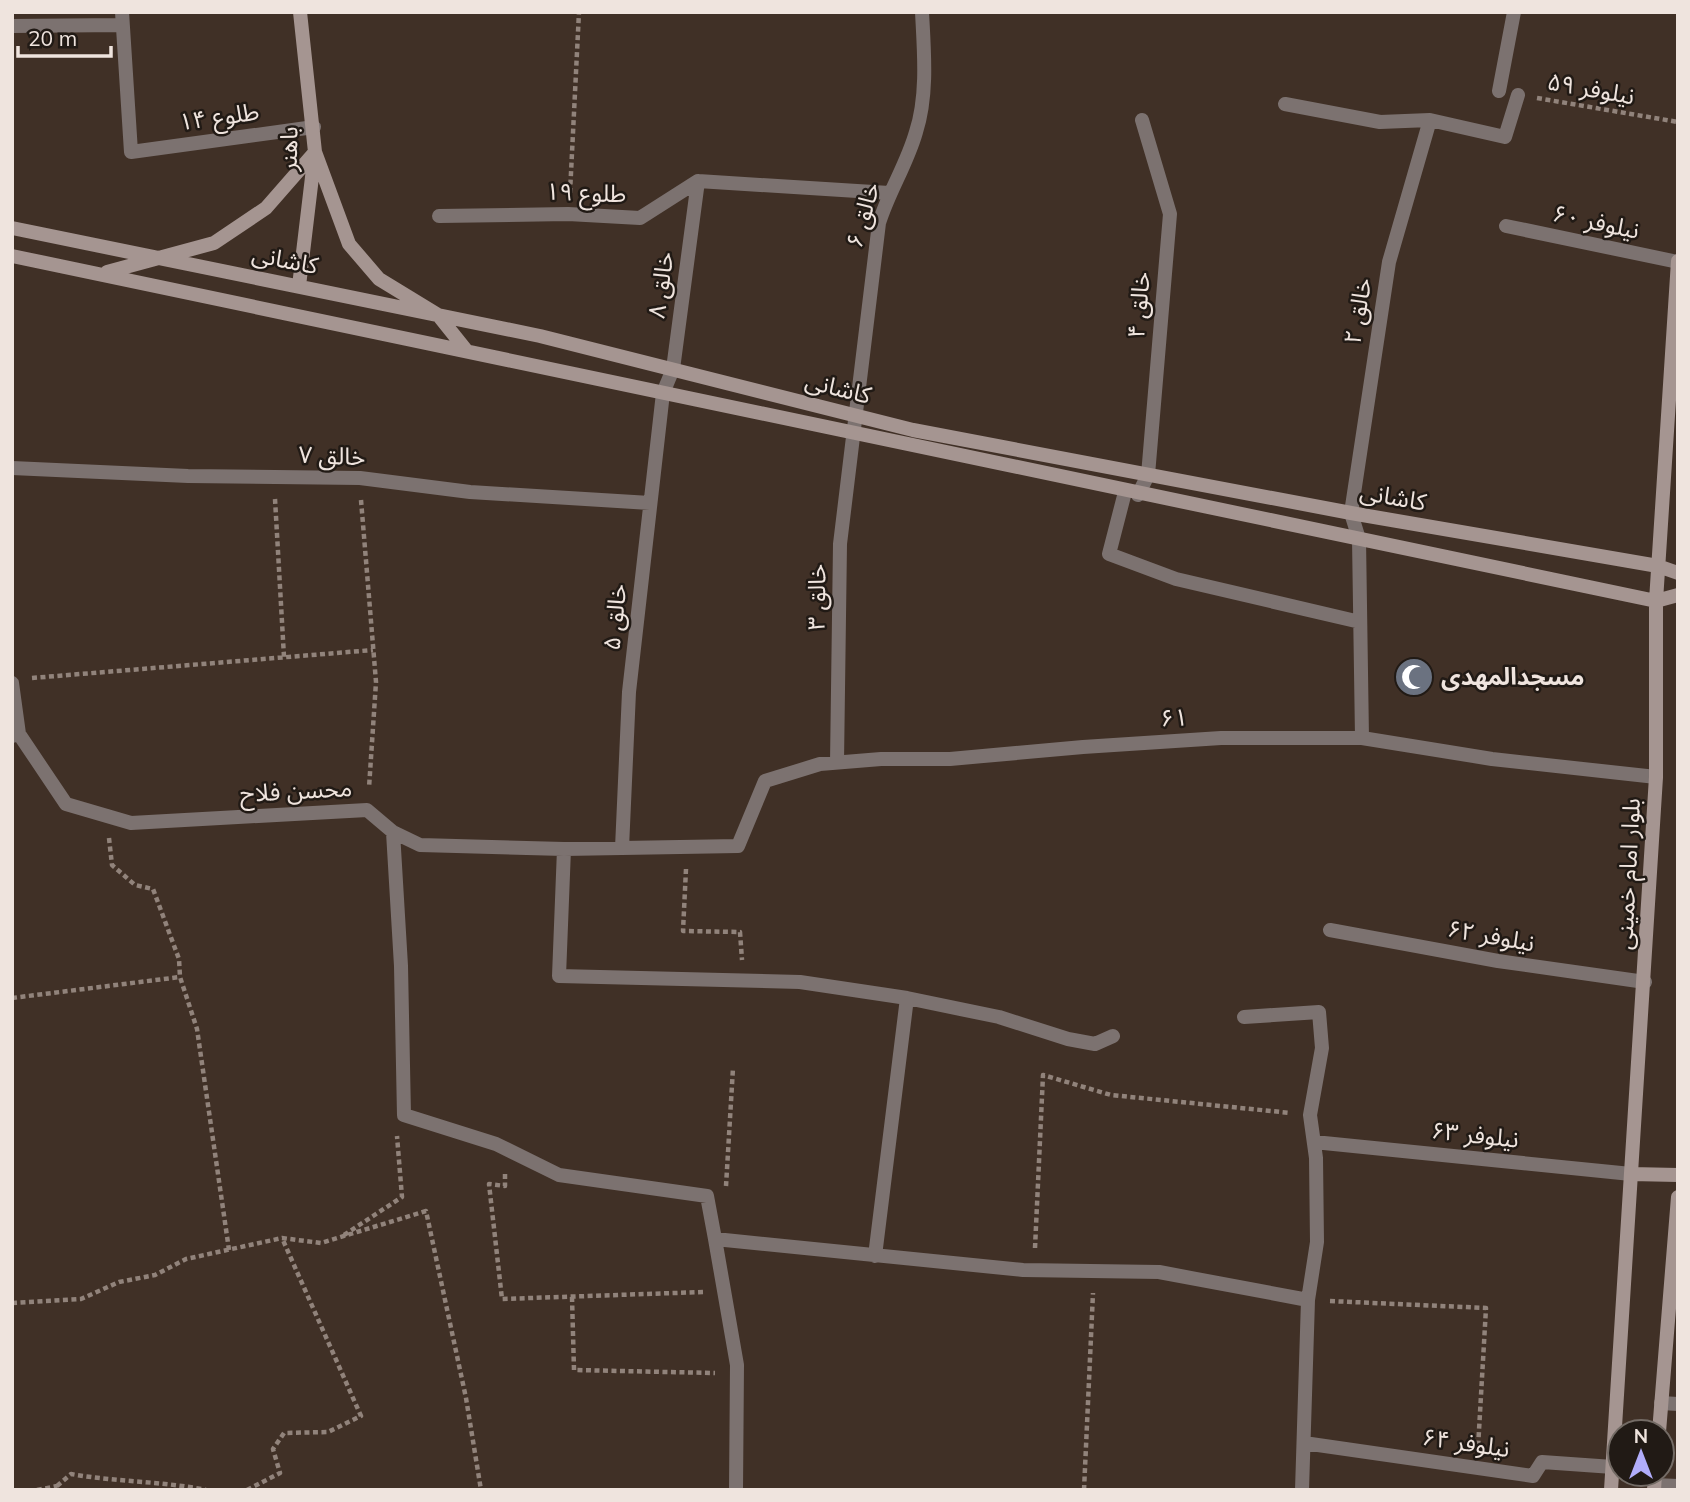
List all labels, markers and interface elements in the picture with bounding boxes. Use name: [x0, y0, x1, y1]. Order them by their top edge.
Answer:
scale bar: [18, 14, 110, 58]
text: 20 m: [28, 25, 77, 51]
street label: نیلوفر ۵۹: [1545, 66, 1637, 110]
street label: طلوع ۱۴: [177, 96, 261, 139]
street label: باهنر: [273, 126, 303, 173]
street label: طلوع ۱۹: [545, 176, 627, 211]
street label: خالق ۶: [838, 179, 887, 251]
street label: نیلوفر ۶۰: [1550, 197, 1642, 245]
street label: کاشانی: [250, 238, 322, 280]
street label: خالق ۸: [641, 250, 681, 320]
street label: خالق ۴: [1120, 270, 1157, 340]
street label: خالق ۲: [1336, 275, 1379, 346]
street label: کاشانی: [802, 364, 875, 410]
street label: خالق ۷: [298, 439, 366, 472]
street label: کاشانی: [1358, 475, 1430, 517]
street label: خالق ۳: [800, 563, 833, 631]
street label: خالق ۵: [596, 582, 633, 652]
mosque icon: مسجدالمهدی: [1393, 656, 1435, 698]
place label: مسجدالمهدی: [1441, 661, 1585, 691]
street label: ۶۱: [1159, 701, 1188, 733]
street label: محسن فلاح: [239, 772, 353, 811]
street label: بلوار امام خمینی: [1608, 797, 1650, 951]
street label: نیلوفر ۶۲: [1445, 913, 1537, 957]
street label: نیلوفر ۶۳: [1430, 1114, 1520, 1154]
north arrow: [1606, 1418, 1676, 1488]
street label: نیلوفر ۶۴: [1421, 1421, 1512, 1463]
text: N: [1634, 1424, 1648, 1448]

